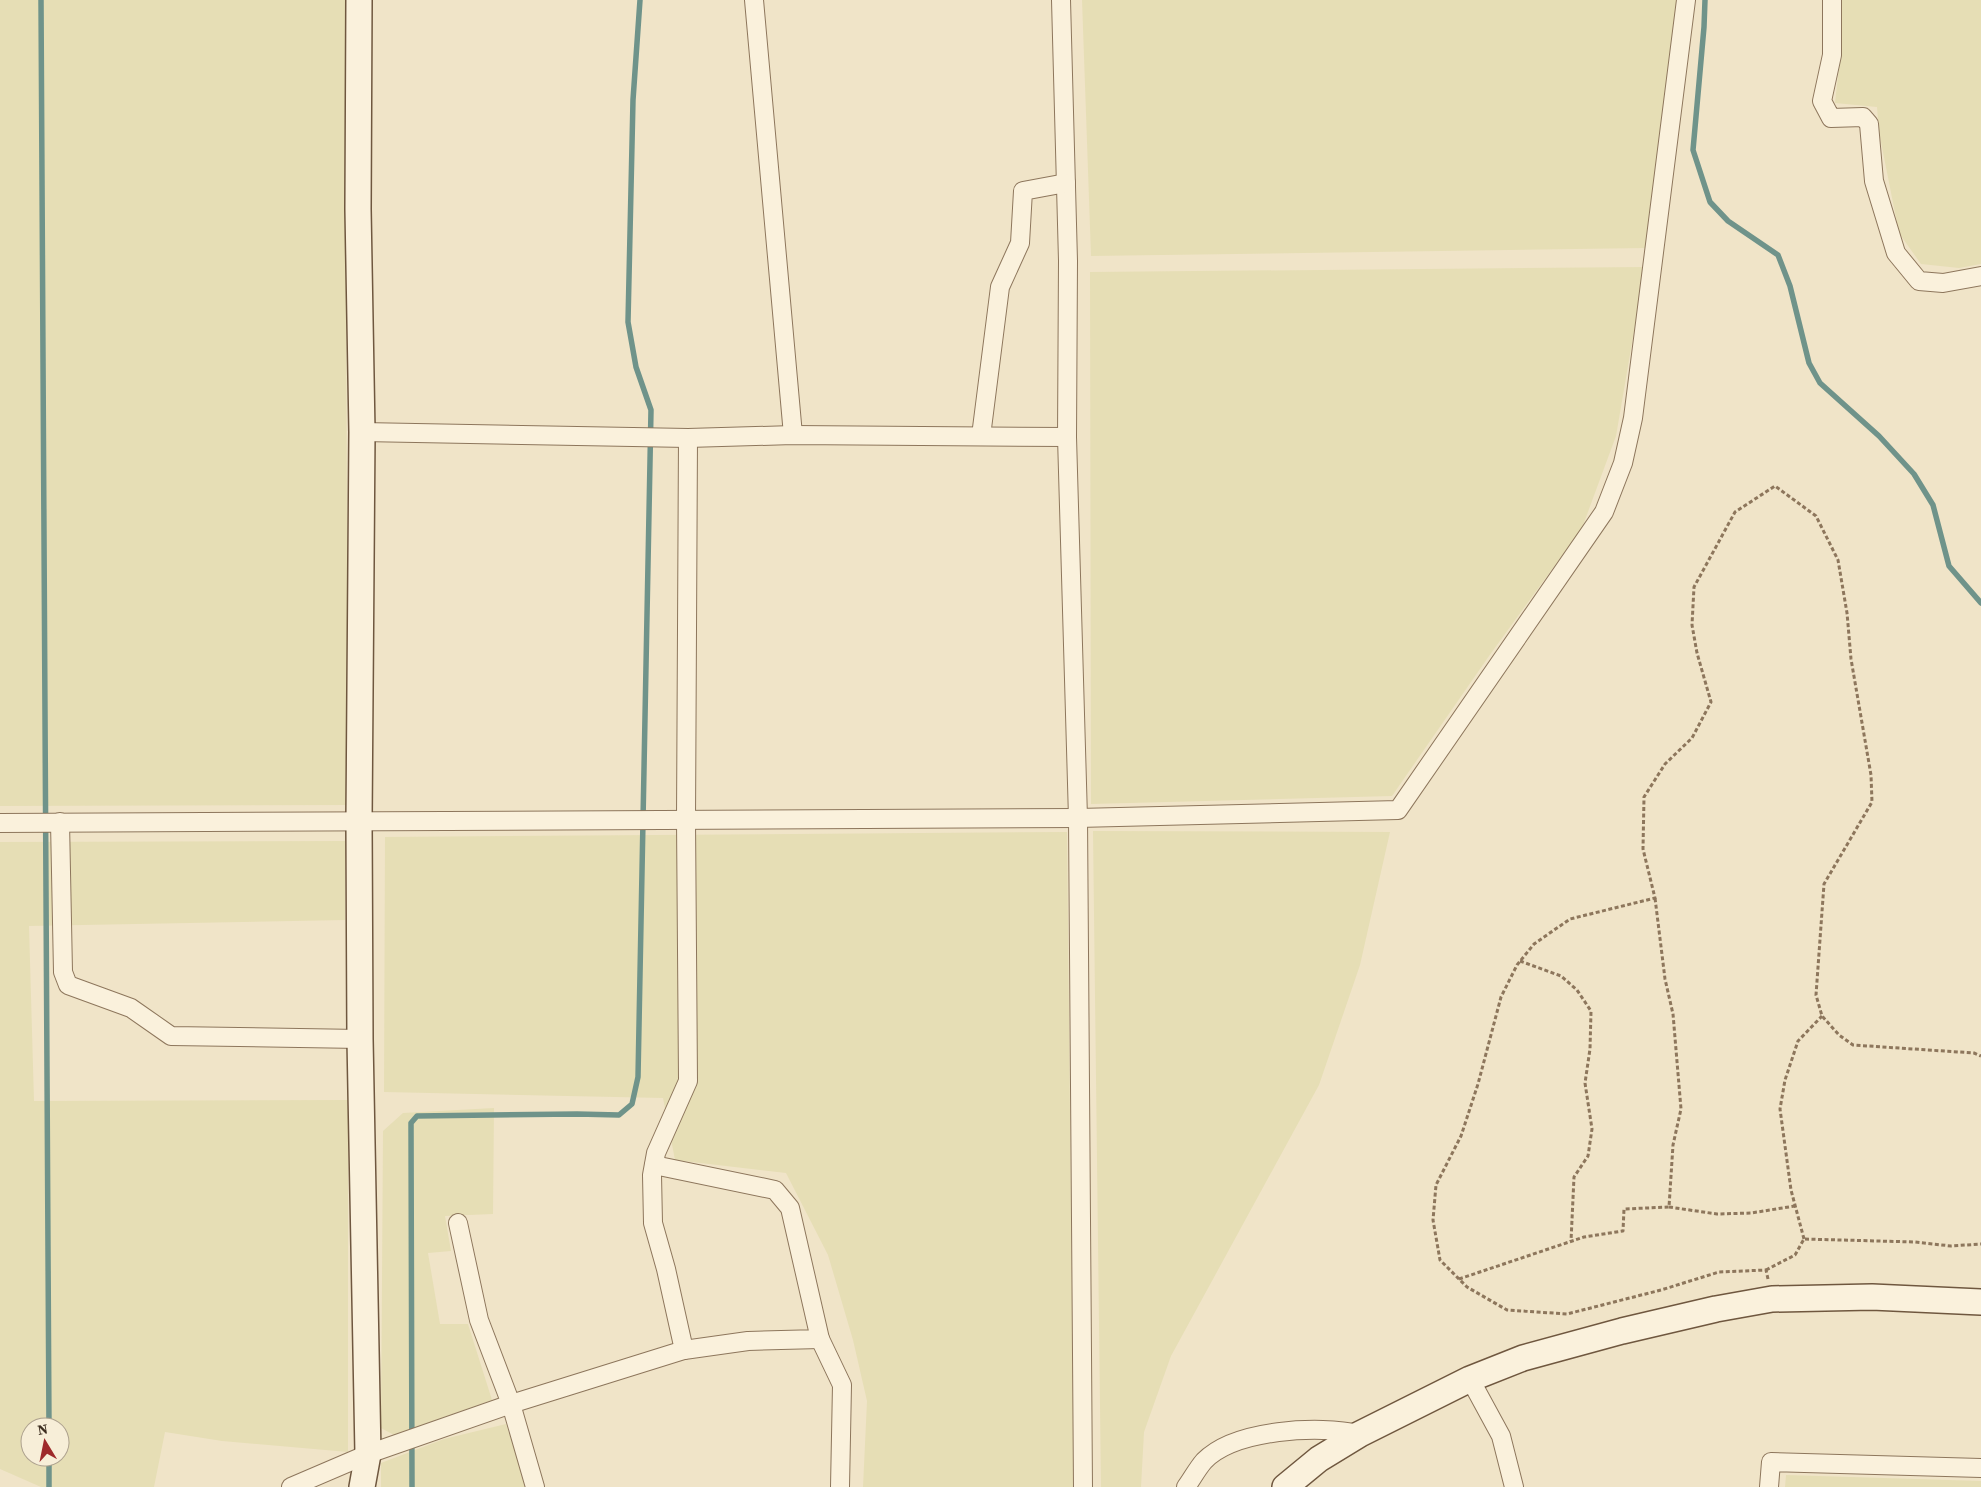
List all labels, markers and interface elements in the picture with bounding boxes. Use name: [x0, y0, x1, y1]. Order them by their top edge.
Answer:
north arrow: [20, 1417, 70, 1467]
text: N: [36, 1418, 50, 1440]

